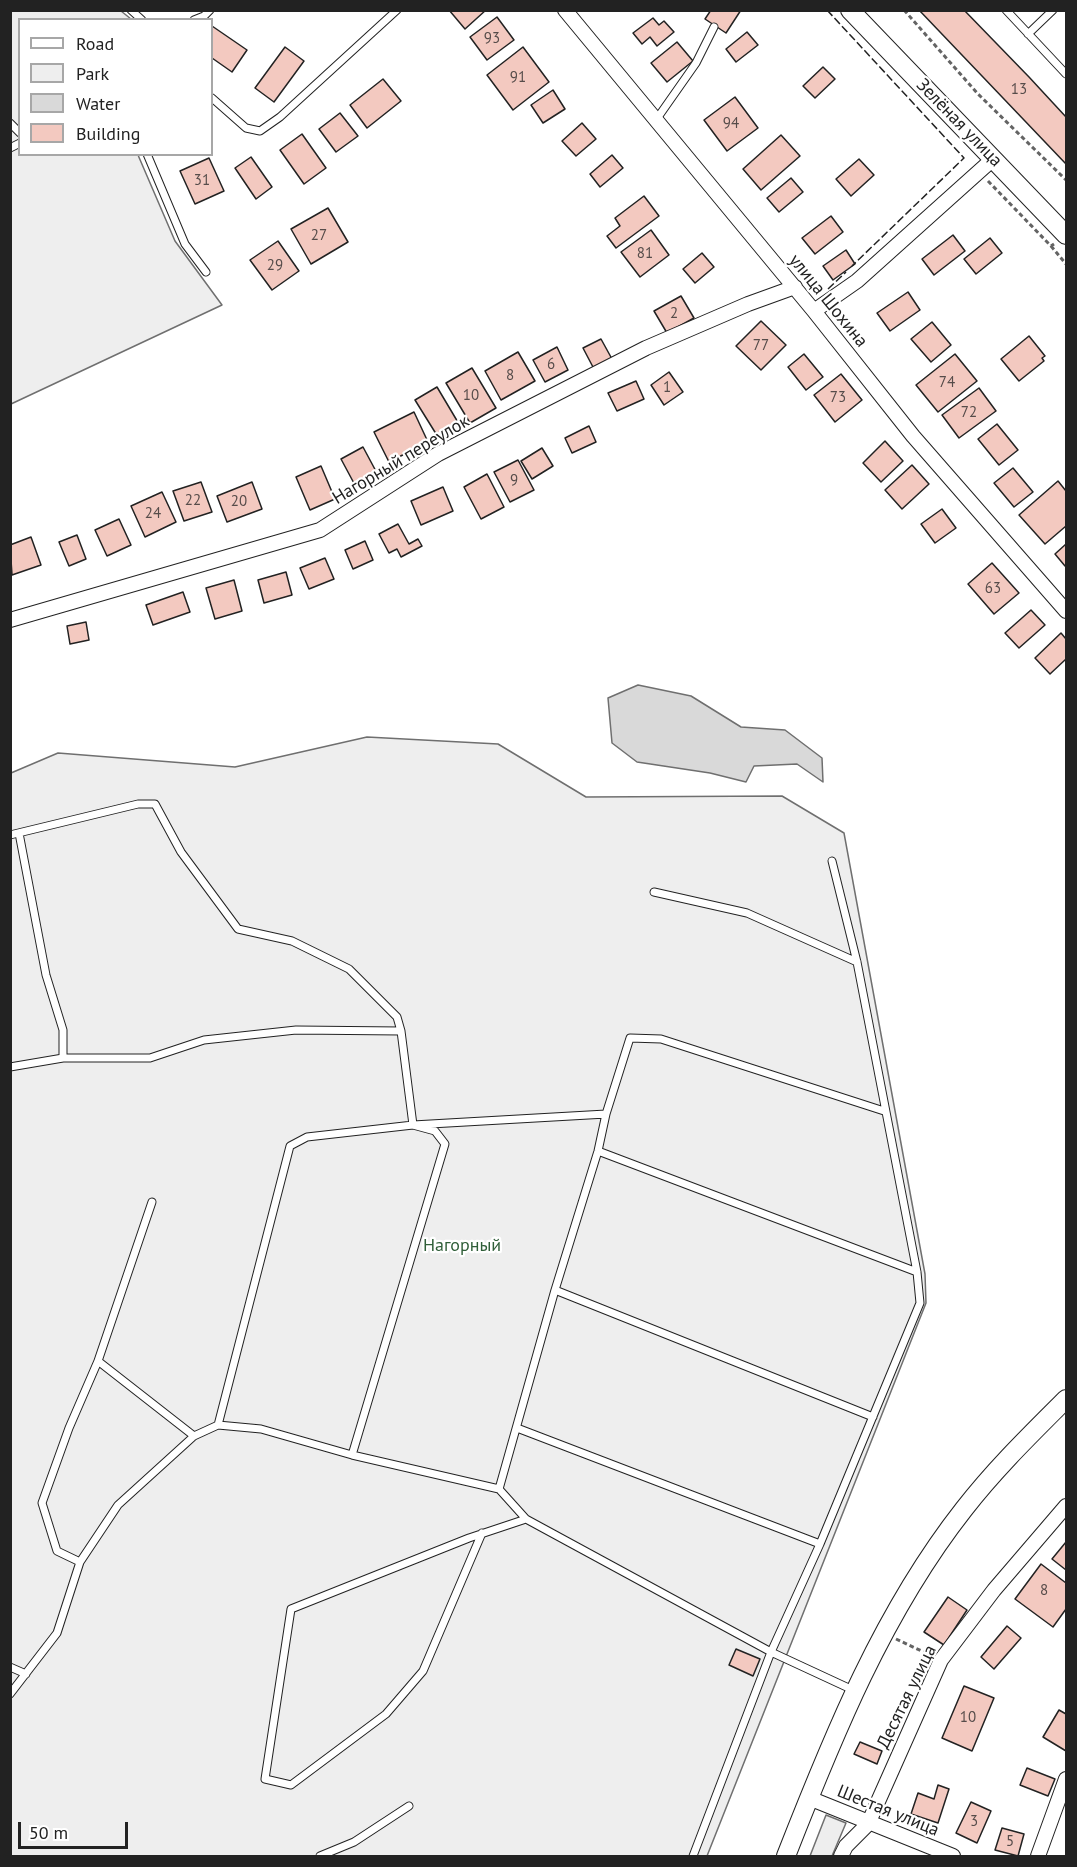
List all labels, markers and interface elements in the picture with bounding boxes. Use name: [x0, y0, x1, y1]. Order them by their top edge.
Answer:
legend: [18, 18, 213, 156]
house number: 93: [484, 30, 500, 48]
text: Road: [76, 32, 114, 55]
text: Park: [76, 62, 109, 85]
house number: 91: [510, 69, 526, 87]
street label: Зелёная улица: [911, 74, 1007, 172]
house number: 13: [1011, 81, 1027, 99]
text: Water: [76, 92, 120, 115]
house number: 94: [723, 115, 739, 133]
text: Building: [76, 122, 140, 145]
house number: 31: [194, 172, 210, 190]
house number: 27: [311, 227, 327, 245]
house number: 81: [637, 245, 653, 263]
street label: улица Шохина: [784, 250, 872, 352]
house number: 29: [267, 257, 283, 275]
house number: 2: [670, 305, 678, 323]
house number: 77: [753, 337, 769, 355]
house number: 6: [547, 356, 555, 374]
house number: 8: [506, 367, 514, 385]
house number: 74: [939, 374, 955, 392]
house number: 1: [663, 379, 671, 397]
house number: 10: [463, 387, 479, 405]
house number: 73: [830, 389, 846, 407]
house number: 72: [961, 404, 977, 422]
street label: Нагорный переулок: [329, 411, 473, 509]
house number: 9: [510, 472, 518, 490]
house number: 22: [185, 492, 201, 510]
house number: 20: [231, 493, 247, 511]
house number: 24: [145, 505, 161, 523]
house number: 63: [985, 580, 1001, 598]
park label: Нагорный: [423, 1235, 501, 1257]
house number: 8: [1040, 1582, 1048, 1600]
street label: Десятая улица: [873, 1642, 941, 1752]
house number: 10: [960, 1709, 976, 1727]
street label: Шестая улица: [834, 1781, 942, 1841]
scale bar: [21, 1810, 130, 1848]
house number: 3: [970, 1813, 978, 1831]
text: 50 m: [29, 1821, 68, 1844]
house number: 5: [1006, 1833, 1014, 1851]

